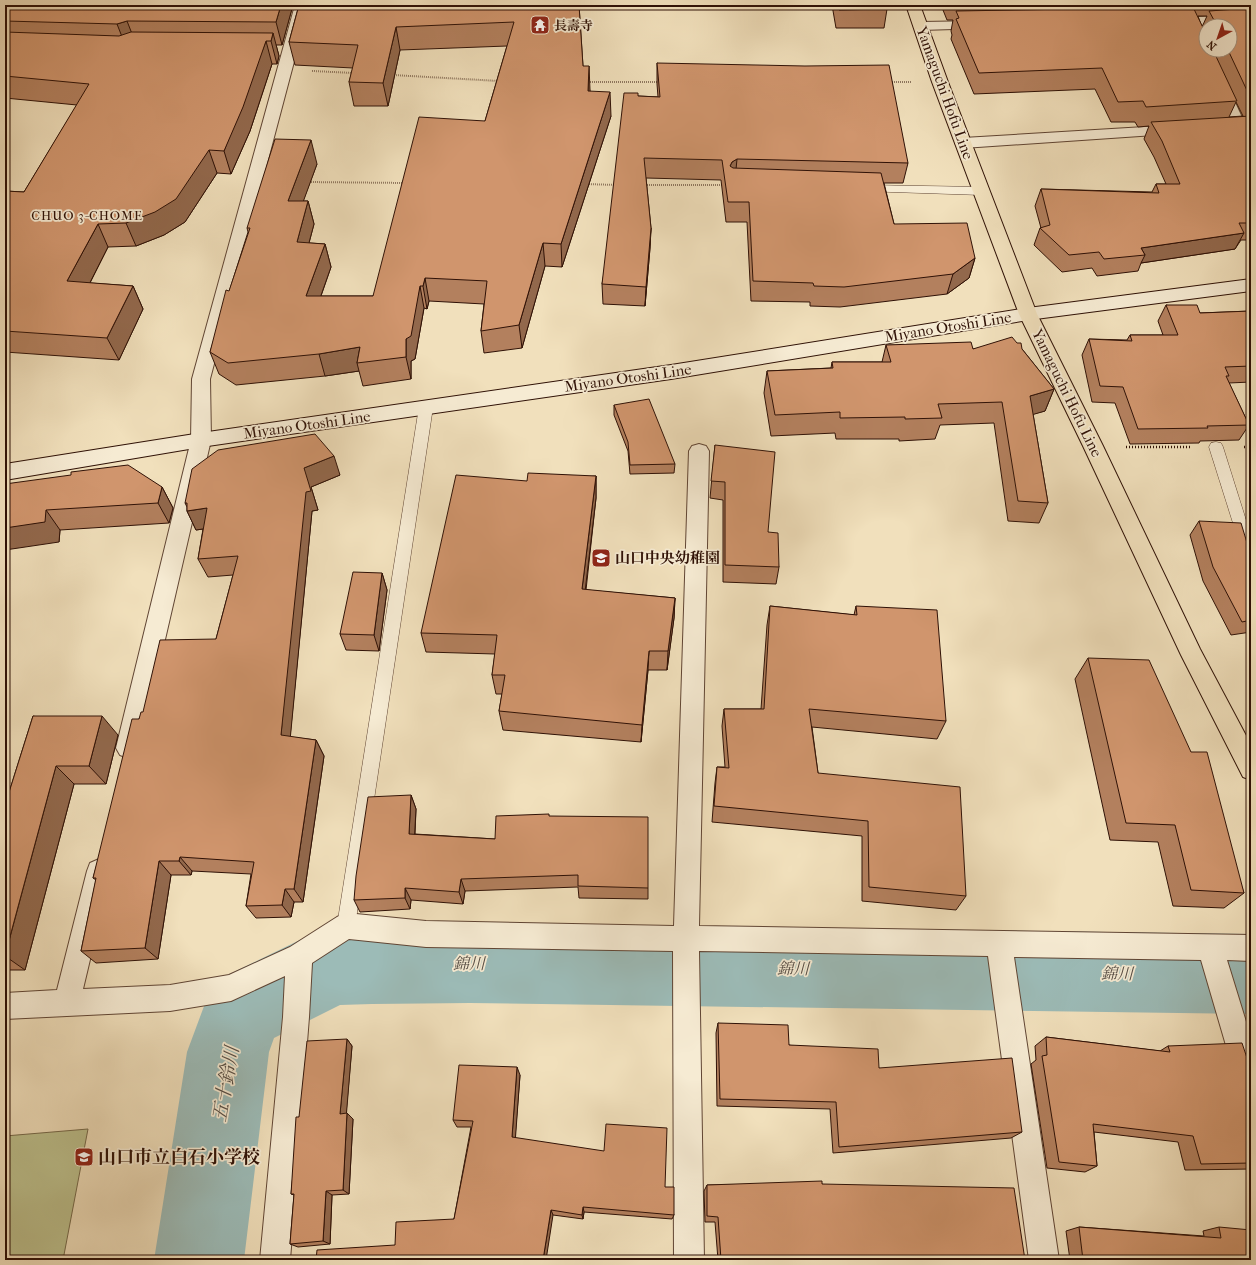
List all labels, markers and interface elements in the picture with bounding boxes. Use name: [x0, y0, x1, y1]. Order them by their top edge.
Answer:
temple icon: 長壽寺: [529, 14, 551, 36]
place label: 長壽寺: [554, 18, 593, 33]
north arrow: [1198, 18, 1238, 58]
street label: Yamaguchi Hofu Line: [912, 23, 978, 162]
text: N: [1204, 37, 1219, 53]
district label: CHUO 3-CHOME: [31, 208, 143, 223]
street label: Miyano Otoshi Line: [883, 308, 1013, 346]
street label: Yamaguchi Hofu Line: [1028, 325, 1106, 460]
street label: Miyano Otoshi Line: [563, 360, 693, 396]
street label: Miyano Otoshi Line: [242, 407, 372, 443]
school or university icon: 山口中央幼稚園: [590, 547, 612, 569]
place label: 山口中央幼稚園: [615, 549, 720, 567]
water label: 錦川: [453, 954, 487, 973]
water label: 錦川: [777, 959, 811, 978]
water label: 錦川: [1101, 964, 1135, 983]
water label: 五十鈴川: [209, 1043, 244, 1124]
school or university icon: 山口市立白石小学校: [73, 1146, 95, 1168]
place label: 山口市立白石小学校: [98, 1147, 260, 1168]

